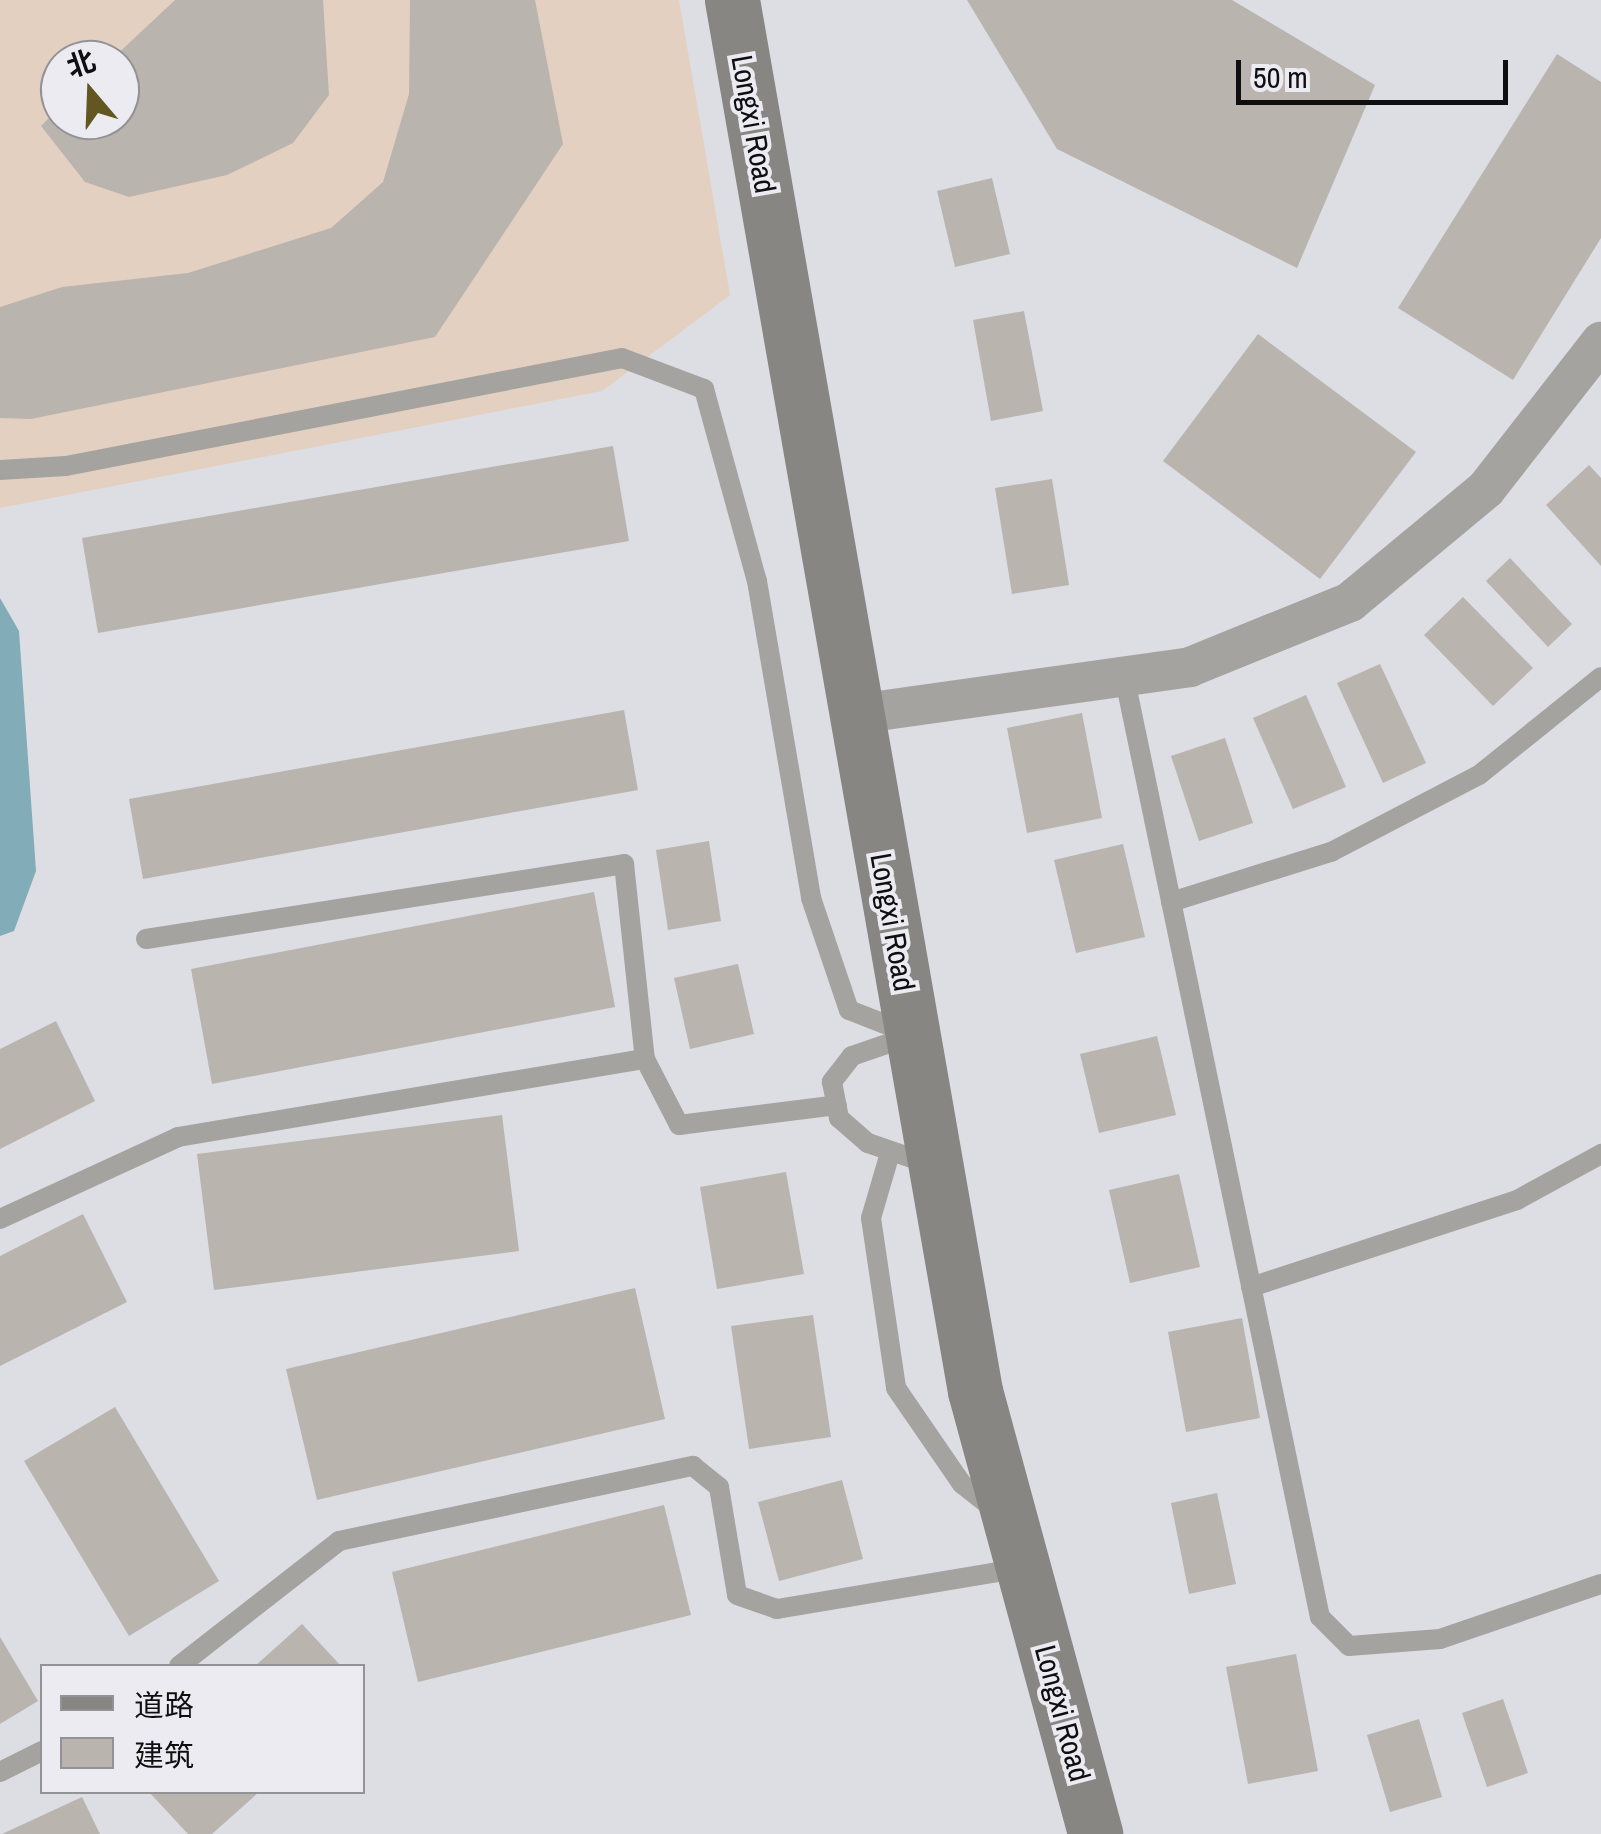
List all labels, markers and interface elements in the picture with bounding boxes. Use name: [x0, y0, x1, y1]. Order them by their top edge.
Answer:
north arrow: [40, 40, 140, 140]
scale bar: [1241, 40, 1514, 102]
text: 北: [61, 41, 100, 86]
street label: Longxi Road: [724, 52, 784, 196]
text: 50 m: [1253, 57, 1308, 97]
street label: Longxi Road: [863, 850, 923, 994]
street label: Longxi Road: [1028, 1641, 1098, 1785]
legend: [40, 1664, 365, 1794]
text: 道路: [134, 1685, 194, 1725]
text: 建筑: [134, 1735, 194, 1775]

